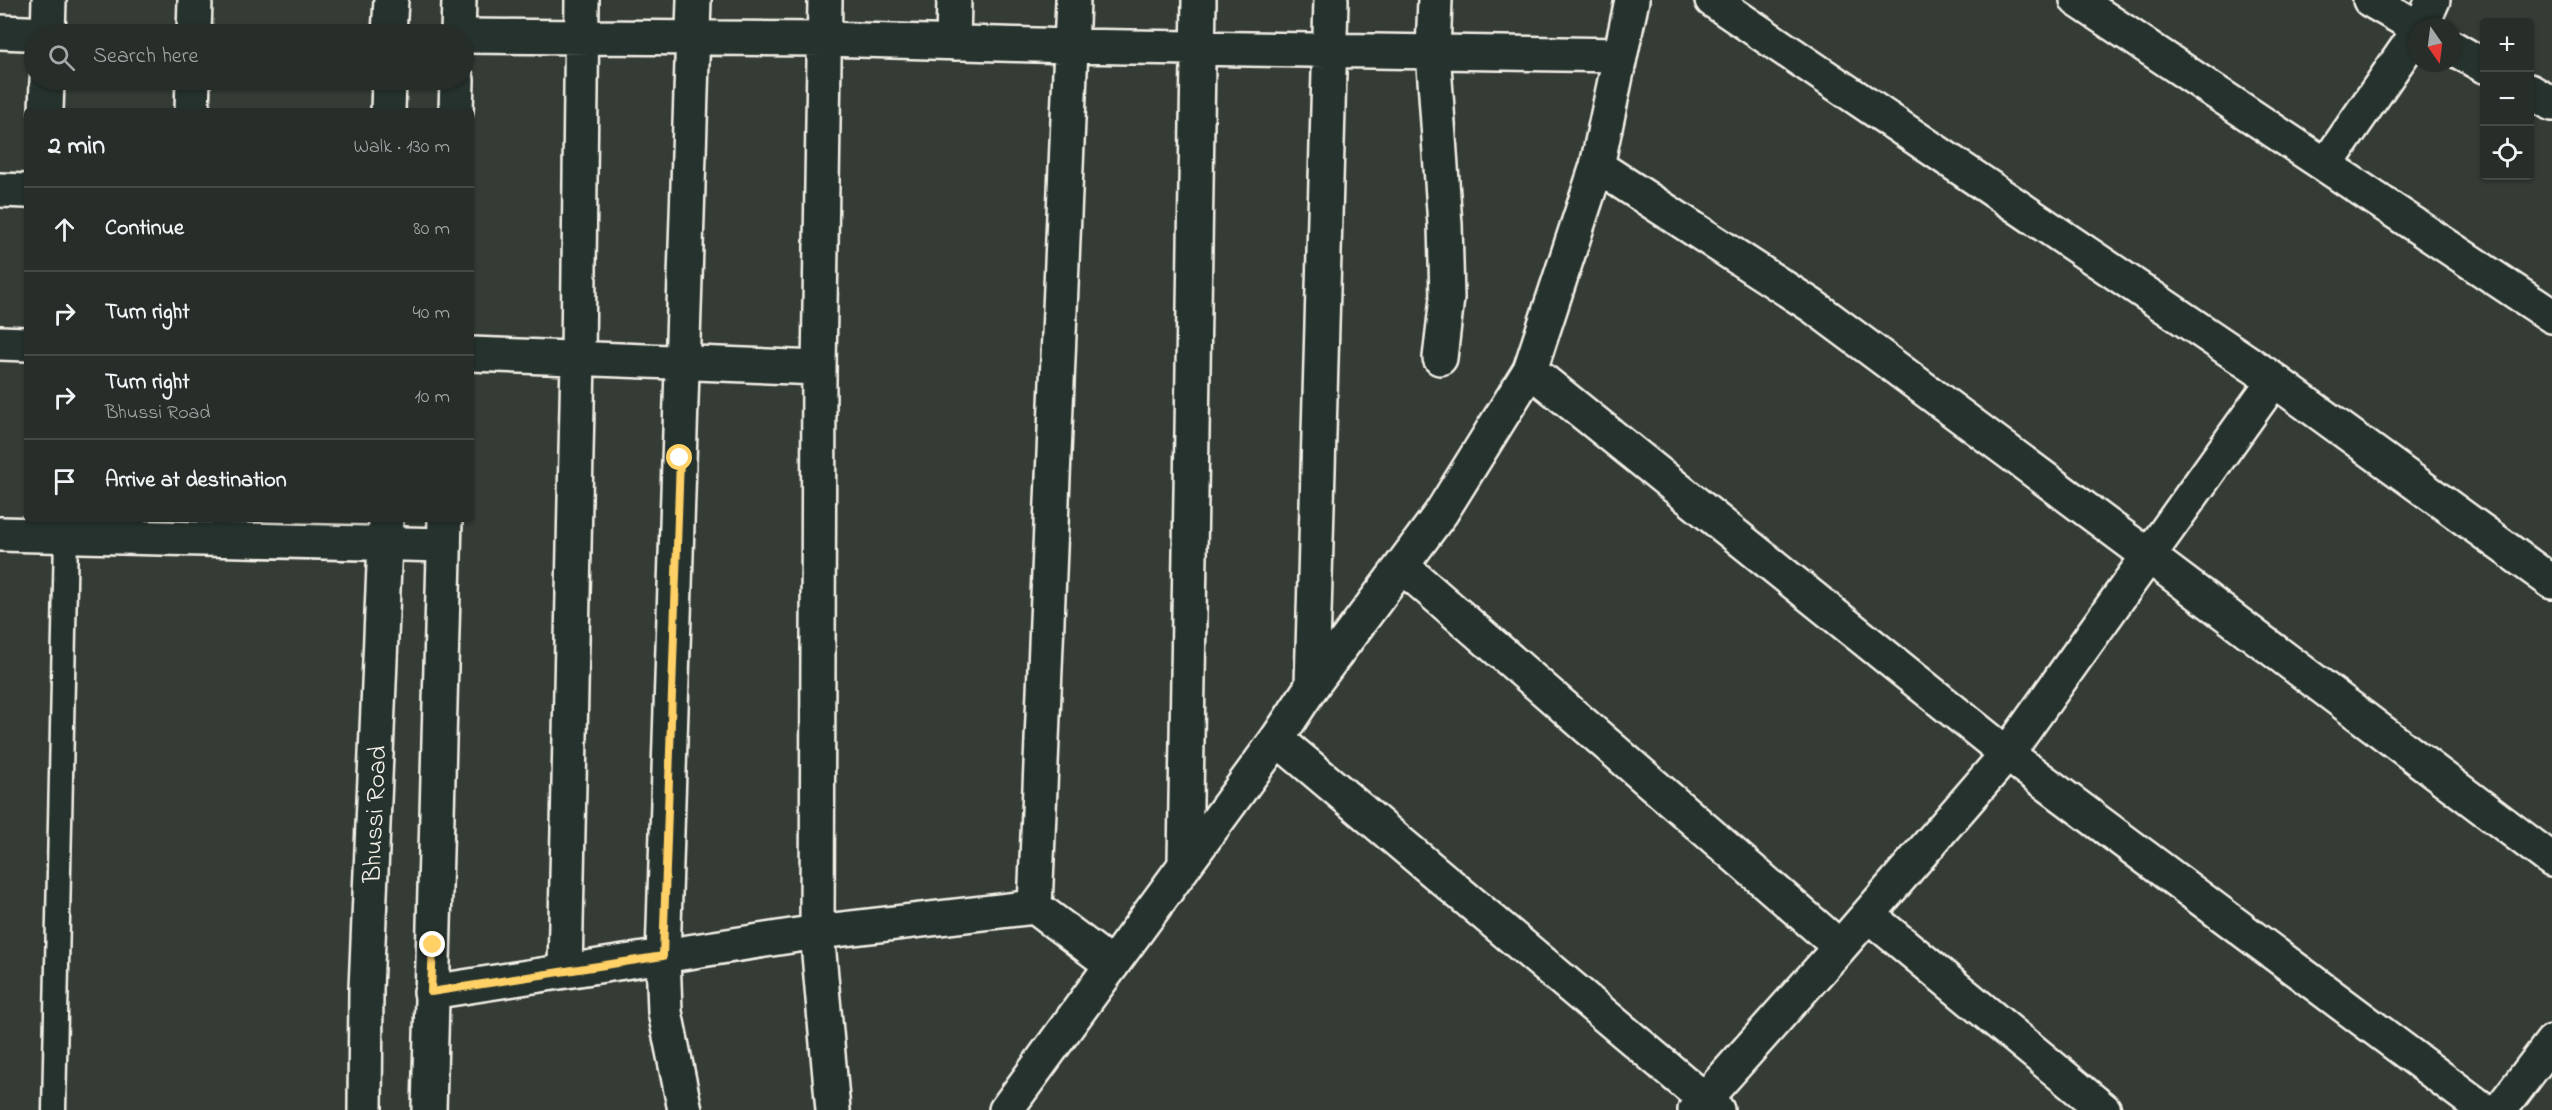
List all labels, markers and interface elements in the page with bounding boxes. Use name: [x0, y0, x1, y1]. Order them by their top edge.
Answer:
north arrow: [2408, 18, 2462, 72]
map controls: [2480, 18, 2534, 180]
button: +: [2480, 18, 2534, 72]
search box: [24, 24, 474, 90]
icon: search: [45, 41, 78, 74]
text: Search here: [93, 41, 198, 73]
button: −: [2480, 72, 2534, 126]
button: locate: [2480, 126, 2534, 180]
text: 2 min: [48, 128, 105, 166]
text: Walk · 130 m: [354, 133, 450, 162]
icon: ahead: [48, 213, 81, 246]
text: Continue: [105, 213, 184, 245]
text: 80 m: [413, 215, 450, 244]
icon: right: [48, 297, 81, 330]
text: Turn right: [105, 297, 190, 329]
text: 40 m: [413, 299, 450, 328]
text: Turn right: [105, 367, 190, 399]
icon: right: [48, 381, 81, 414]
text: 10 m: [414, 383, 450, 412]
text: Bhussi Road: [105, 399, 211, 428]
route start: [666, 444, 692, 470]
icon: arrive: [48, 465, 81, 498]
text: Arrive at destination: [105, 465, 287, 497]
street label: Bhussi Road: [354, 744, 398, 885]
route end: [419, 931, 445, 957]

